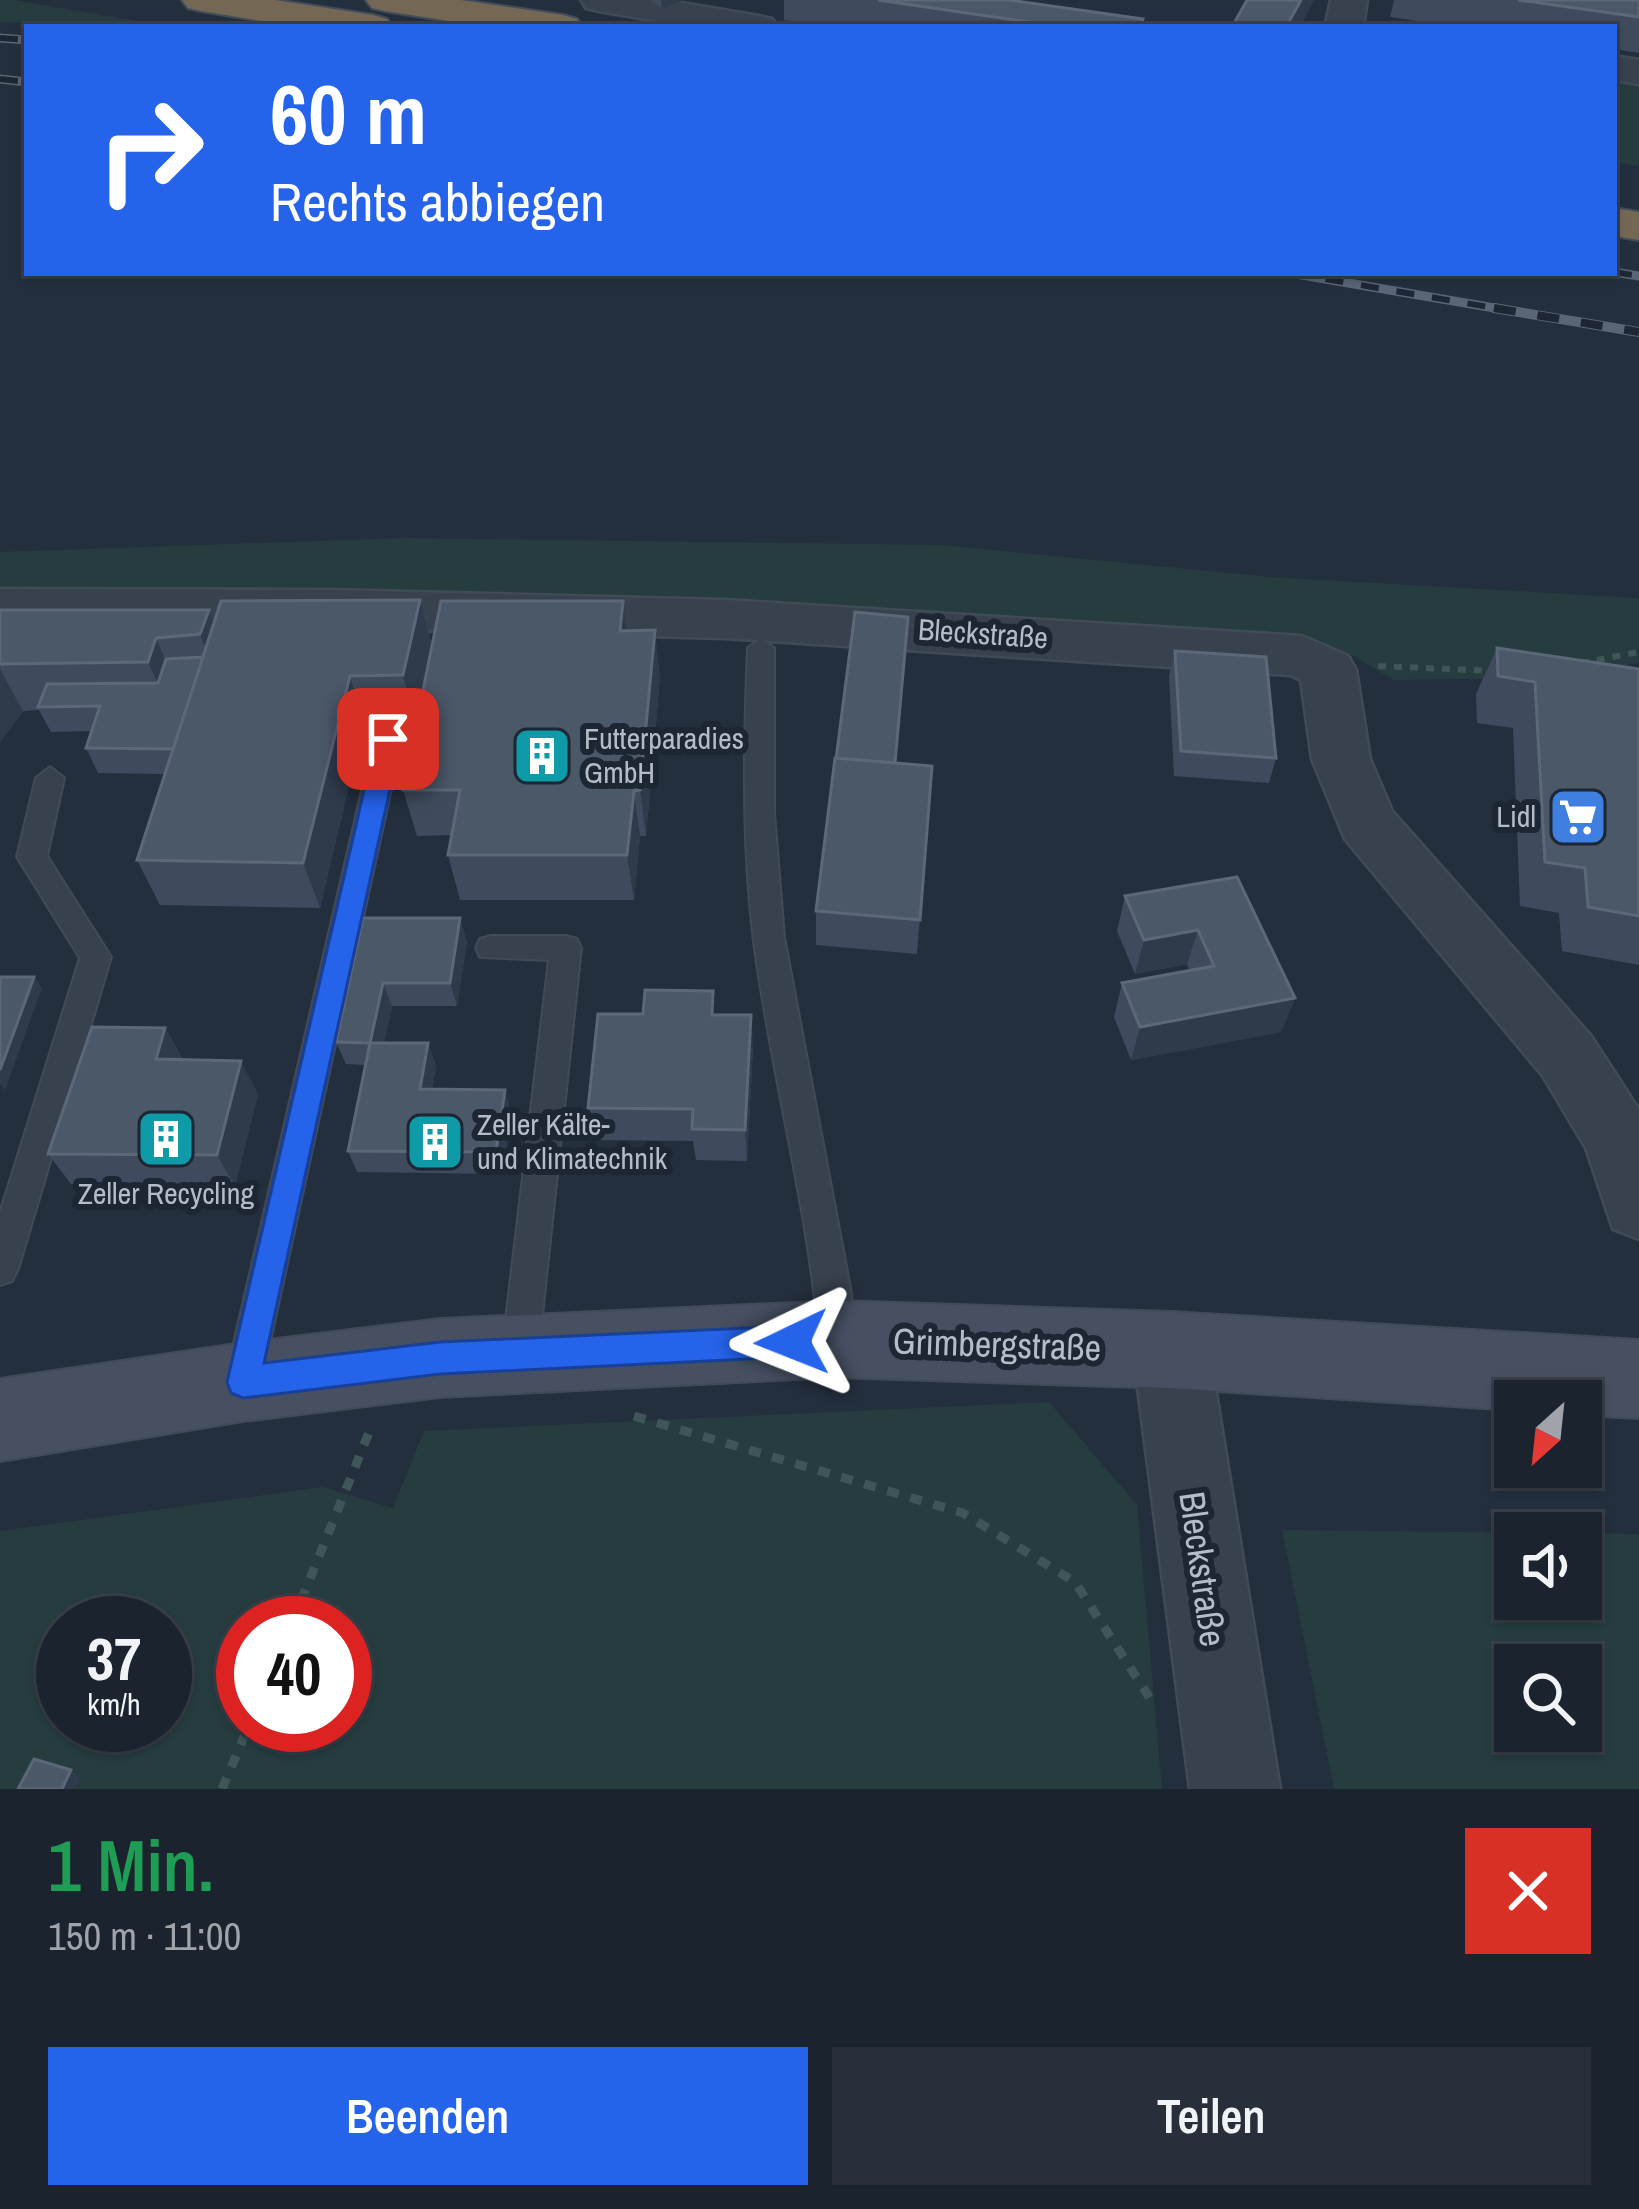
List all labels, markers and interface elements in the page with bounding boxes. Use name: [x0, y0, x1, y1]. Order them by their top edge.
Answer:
text: 60 m: [270, 57, 427, 170]
icon: right: [72, 72, 228, 228]
text: Rechts abbiegen: [270, 165, 605, 238]
street label: Bleckstraße: [917, 609, 1049, 657]
pin: [337, 688, 439, 790]
icon: arrive: [355, 706, 421, 772]
place label: Futterparadies GmbH: [584, 718, 744, 792]
building icon: Futterparadies GmbH: [511, 725, 573, 787]
supermarket icon: Lidl: [1547, 786, 1609, 848]
place label: Lidl: [1496, 796, 1536, 836]
place label: Zeller Kälte- und Klimatechnik: [477, 1104, 668, 1178]
building icon: Zeller Recycling: [135, 1108, 197, 1170]
building icon: Zeller Kälte- und Klimatechnik: [404, 1111, 466, 1173]
place label: Zeller Recycling: [78, 1173, 254, 1213]
position arrow: [729, 1279, 855, 1405]
street label: Grimbergstraße: [892, 1316, 1102, 1372]
north arrow: [1494, 1380, 1602, 1488]
map controls: [1494, 1380, 1602, 1752]
street label: Bleckstraße: [1168, 1488, 1238, 1650]
button: sound: [1494, 1512, 1602, 1620]
speed limit sign: 40: [216, 1596, 372, 1752]
text: 37: [87, 1618, 141, 1699]
button: search: [1494, 1644, 1602, 1752]
text: km/h: [87, 1684, 141, 1724]
text: 1 Min.: [48, 1816, 214, 1913]
button: close: [1465, 1828, 1591, 1954]
text: 150 m · 11:00: [48, 1910, 241, 1962]
button: Beenden: [48, 2047, 808, 2185]
button: Teilen: [832, 2047, 1591, 2185]

